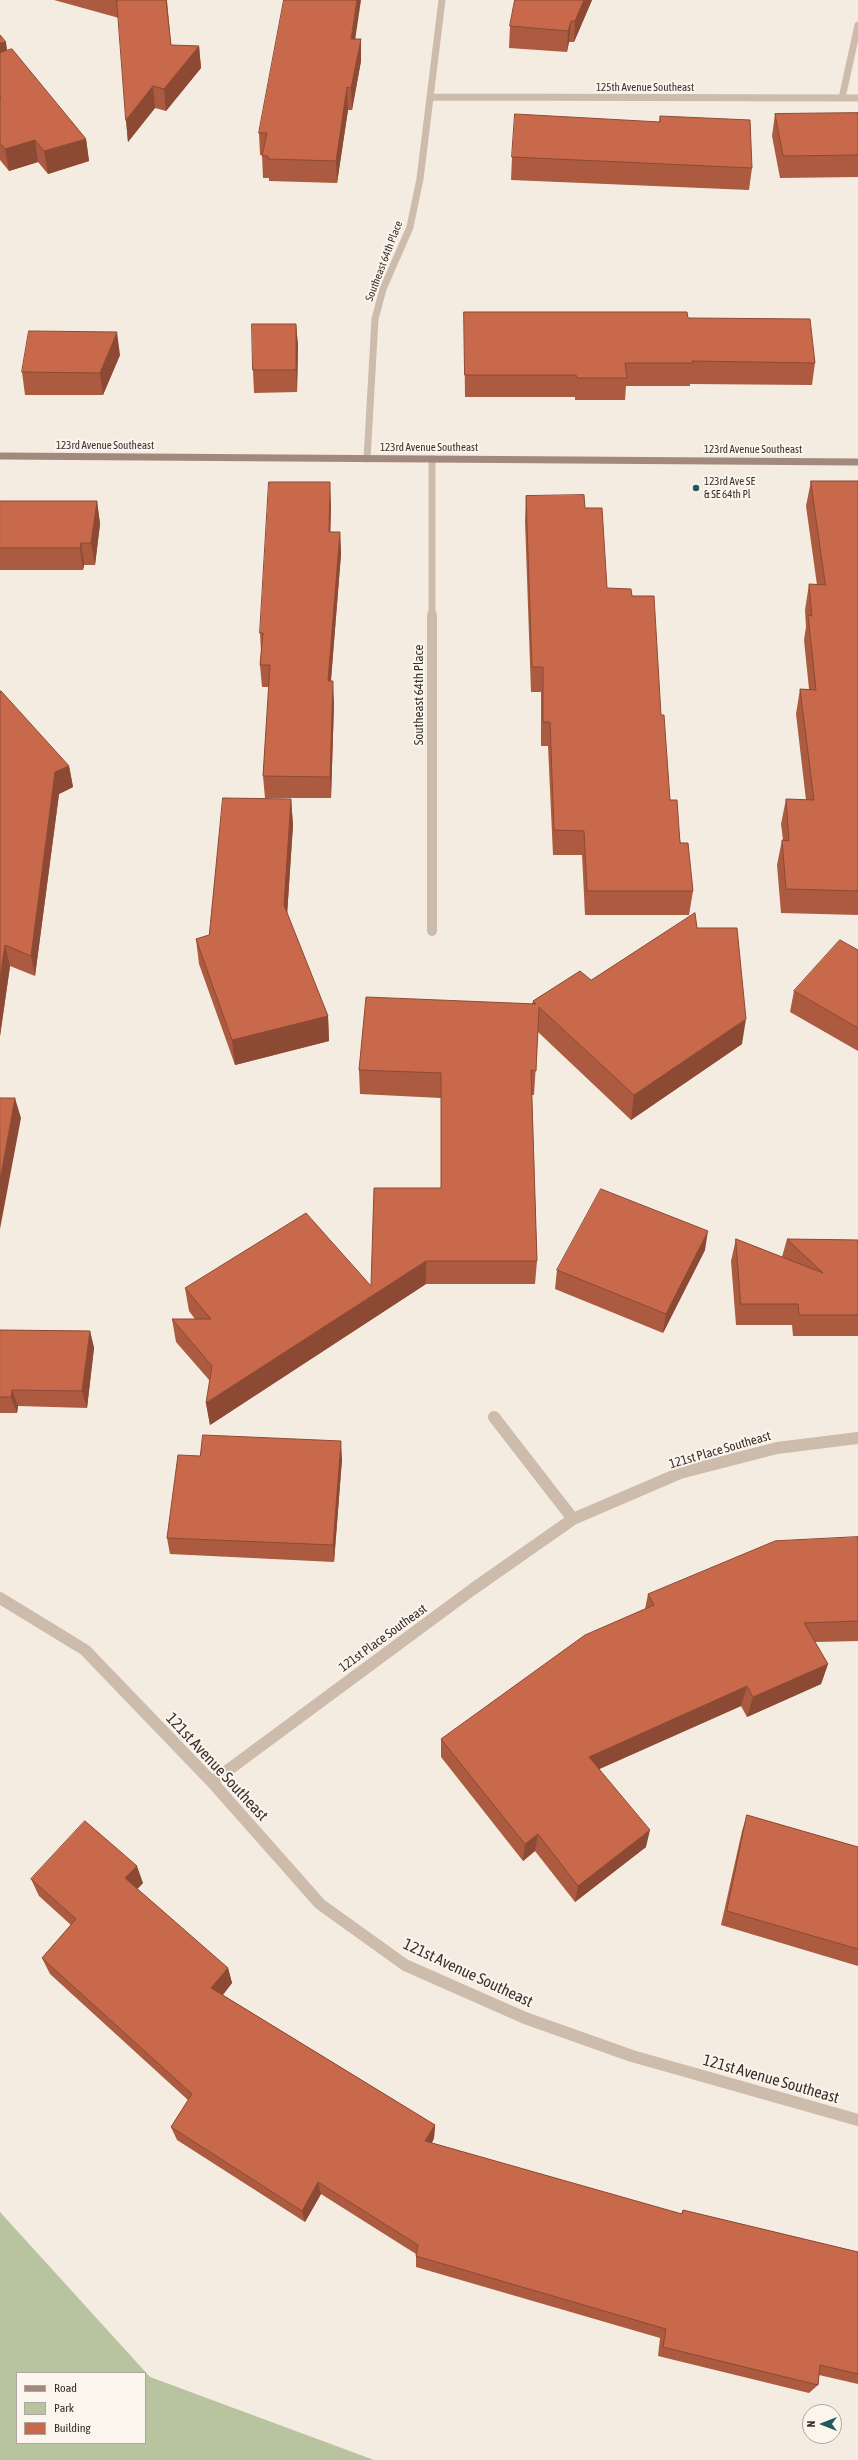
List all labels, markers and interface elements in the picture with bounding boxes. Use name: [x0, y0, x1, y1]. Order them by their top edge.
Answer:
street label: 125th Avenue Southeast: [596, 81, 694, 95]
street label: Southeast 64th Place: [363, 219, 405, 303]
street label: 123rd Avenue Southeast: [56, 439, 154, 453]
street label: 123rd Avenue Southeast: [380, 441, 478, 455]
street label: 123rd Avenue Southeast: [704, 443, 802, 457]
place label: 123rd Ave SE & SE 64th Pl: [704, 475, 755, 501]
marker: 123rd Ave SE & SE 64th Pl: [691, 483, 701, 493]
street label: Southeast 64th Place: [411, 645, 427, 745]
street label: 121st Place Southeast: [667, 1428, 773, 1472]
street label: 121st Place Southeast: [336, 1601, 430, 1675]
street label: 121st Avenue Southeast: [162, 1709, 272, 1825]
street label: 121st Avenue Southeast: [400, 1935, 536, 2011]
street label: 121st Avenue Southeast: [701, 2050, 841, 2108]
legend: [16, 2372, 146, 2444]
text: Road: [54, 2381, 77, 2395]
text: Park: [54, 2401, 74, 2415]
north arrow: [802, 2404, 842, 2444]
text: Building: [54, 2421, 91, 2435]
text: N: [805, 2421, 817, 2427]

